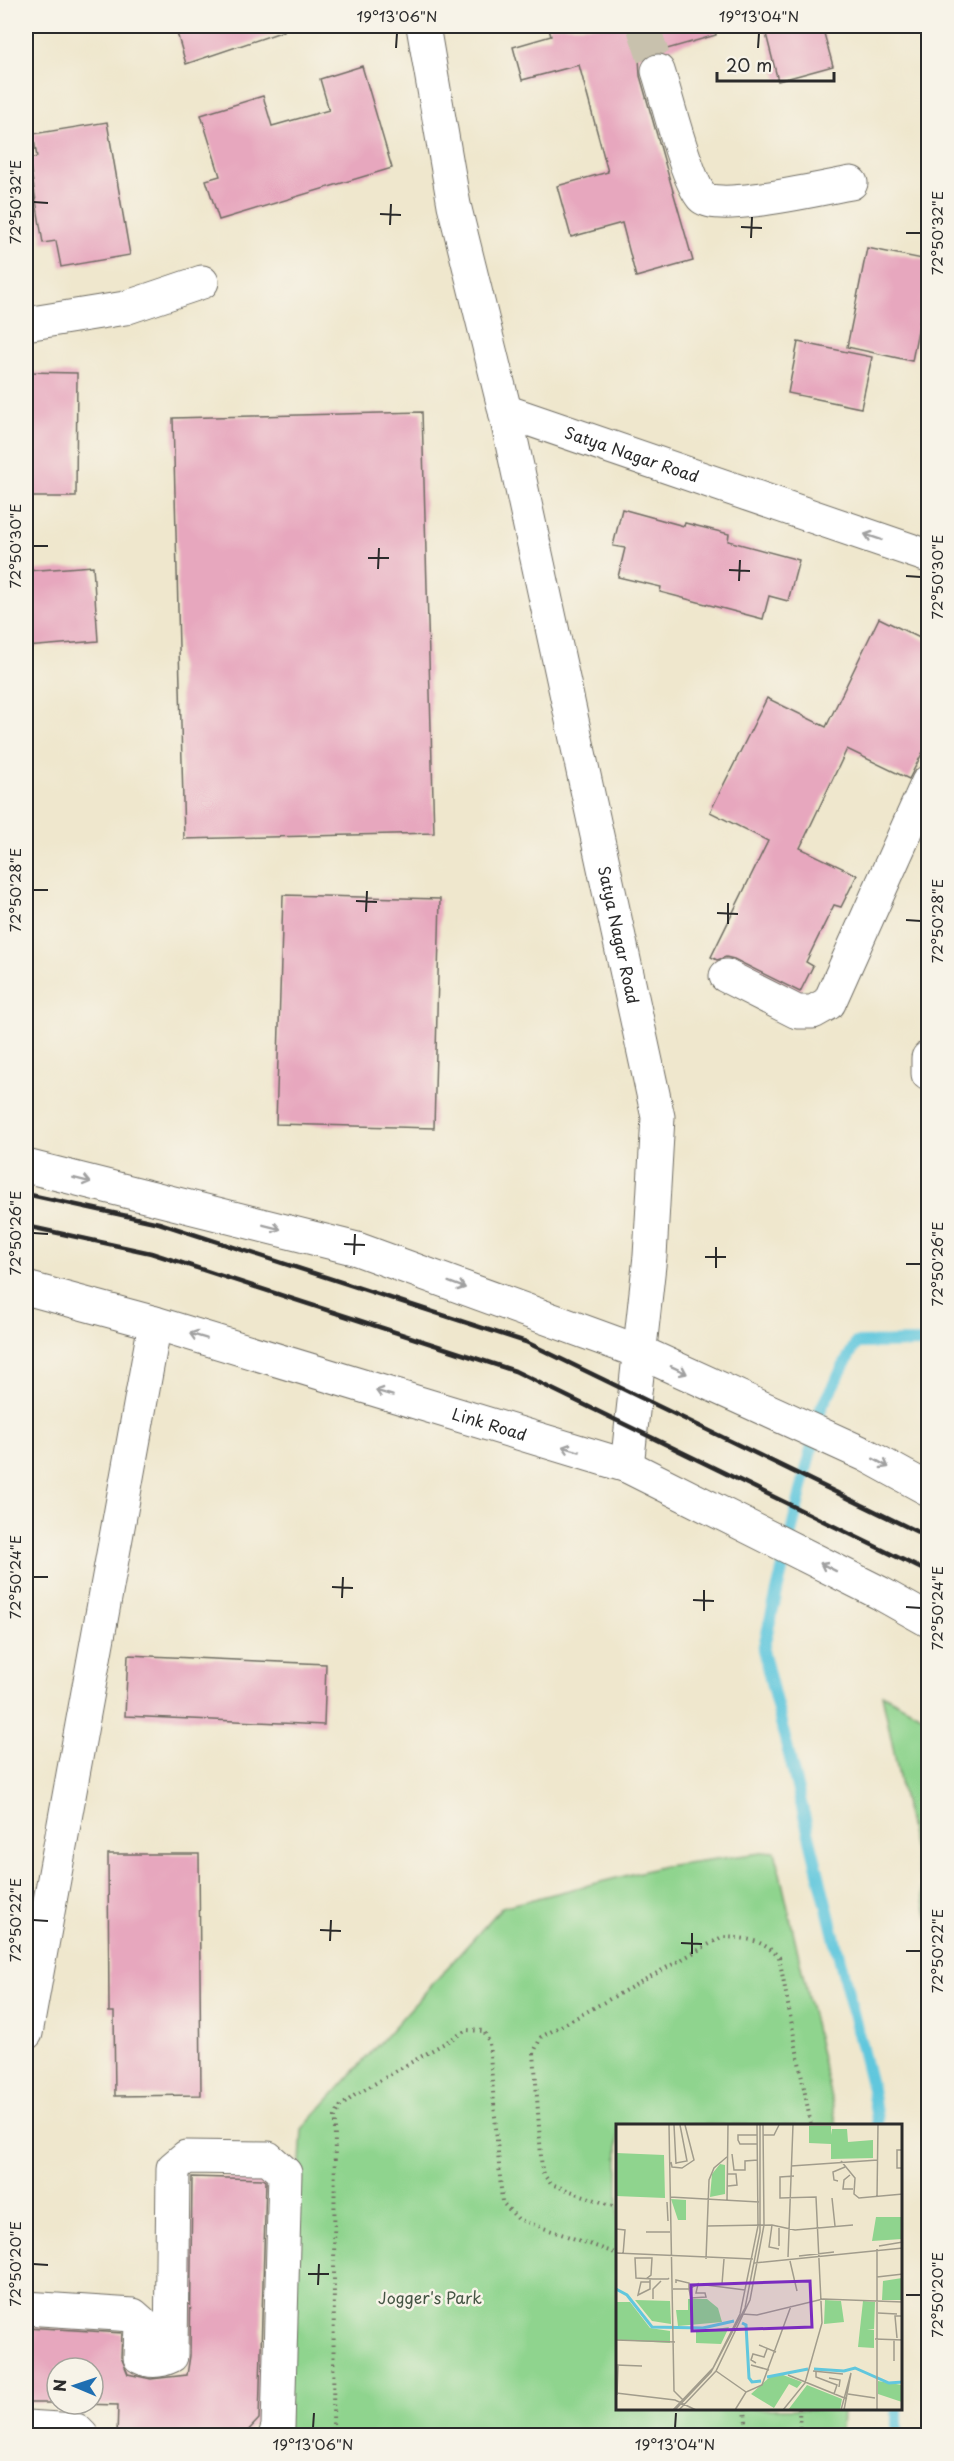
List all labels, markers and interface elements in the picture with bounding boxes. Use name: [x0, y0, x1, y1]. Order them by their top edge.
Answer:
text: 19°13'06"N: [356, 4, 438, 27]
text: 19°13'04"N: [719, 4, 799, 27]
scale bar: [717, 45, 834, 83]
text: 20 m: [726, 51, 772, 78]
text: 72°50'32"E: [3, 160, 26, 244]
text: 72°50'32"E: [925, 191, 948, 275]
street label: Satya Nagar Road: [562, 419, 702, 488]
text: 72°50'30"E: [3, 503, 26, 589]
one-way arrow: [864, 531, 883, 542]
text: 72°50'30"E: [925, 534, 948, 620]
text: 72°50'28"E: [3, 848, 26, 932]
street label: Satya Nagar Road: [593, 863, 646, 1006]
text: 72°50'28"E: [925, 879, 948, 963]
one-way arrow: [73, 1175, 92, 1187]
text: 72°50'26"E: [3, 1191, 26, 1275]
one-way arrow: [262, 1222, 281, 1234]
text: 72°50'26"E: [925, 1222, 948, 1306]
one-way arrow: [448, 1281, 466, 1292]
one-way arrow: [189, 1330, 208, 1341]
one-way arrow: [669, 1364, 687, 1376]
one-way arrow: [375, 1387, 394, 1398]
street label: Link Road: [449, 1401, 530, 1446]
one-way arrow: [562, 1443, 581, 1454]
one-way arrow: [872, 1457, 889, 1469]
text: 72°50'24"E: [3, 1535, 26, 1619]
one-way arrow: [820, 1560, 838, 1572]
text: 72°50'24"E: [925, 1566, 948, 1650]
text: 72°50'22"E: [3, 1878, 26, 1962]
text: 72°50'22"E: [925, 1909, 948, 1993]
inset map: [616, 2124, 903, 2410]
text: 72°50'20"E: [3, 2221, 26, 2307]
text: 72°50'20"E: [925, 2252, 948, 2338]
park label: Jogger's Park: [378, 2285, 482, 2309]
north arrow: [45, 2356, 105, 2416]
text: N: [47, 2379, 71, 2392]
text: 19°13'06"N: [272, 2432, 354, 2455]
text: 19°13'04"N: [635, 2432, 715, 2455]

